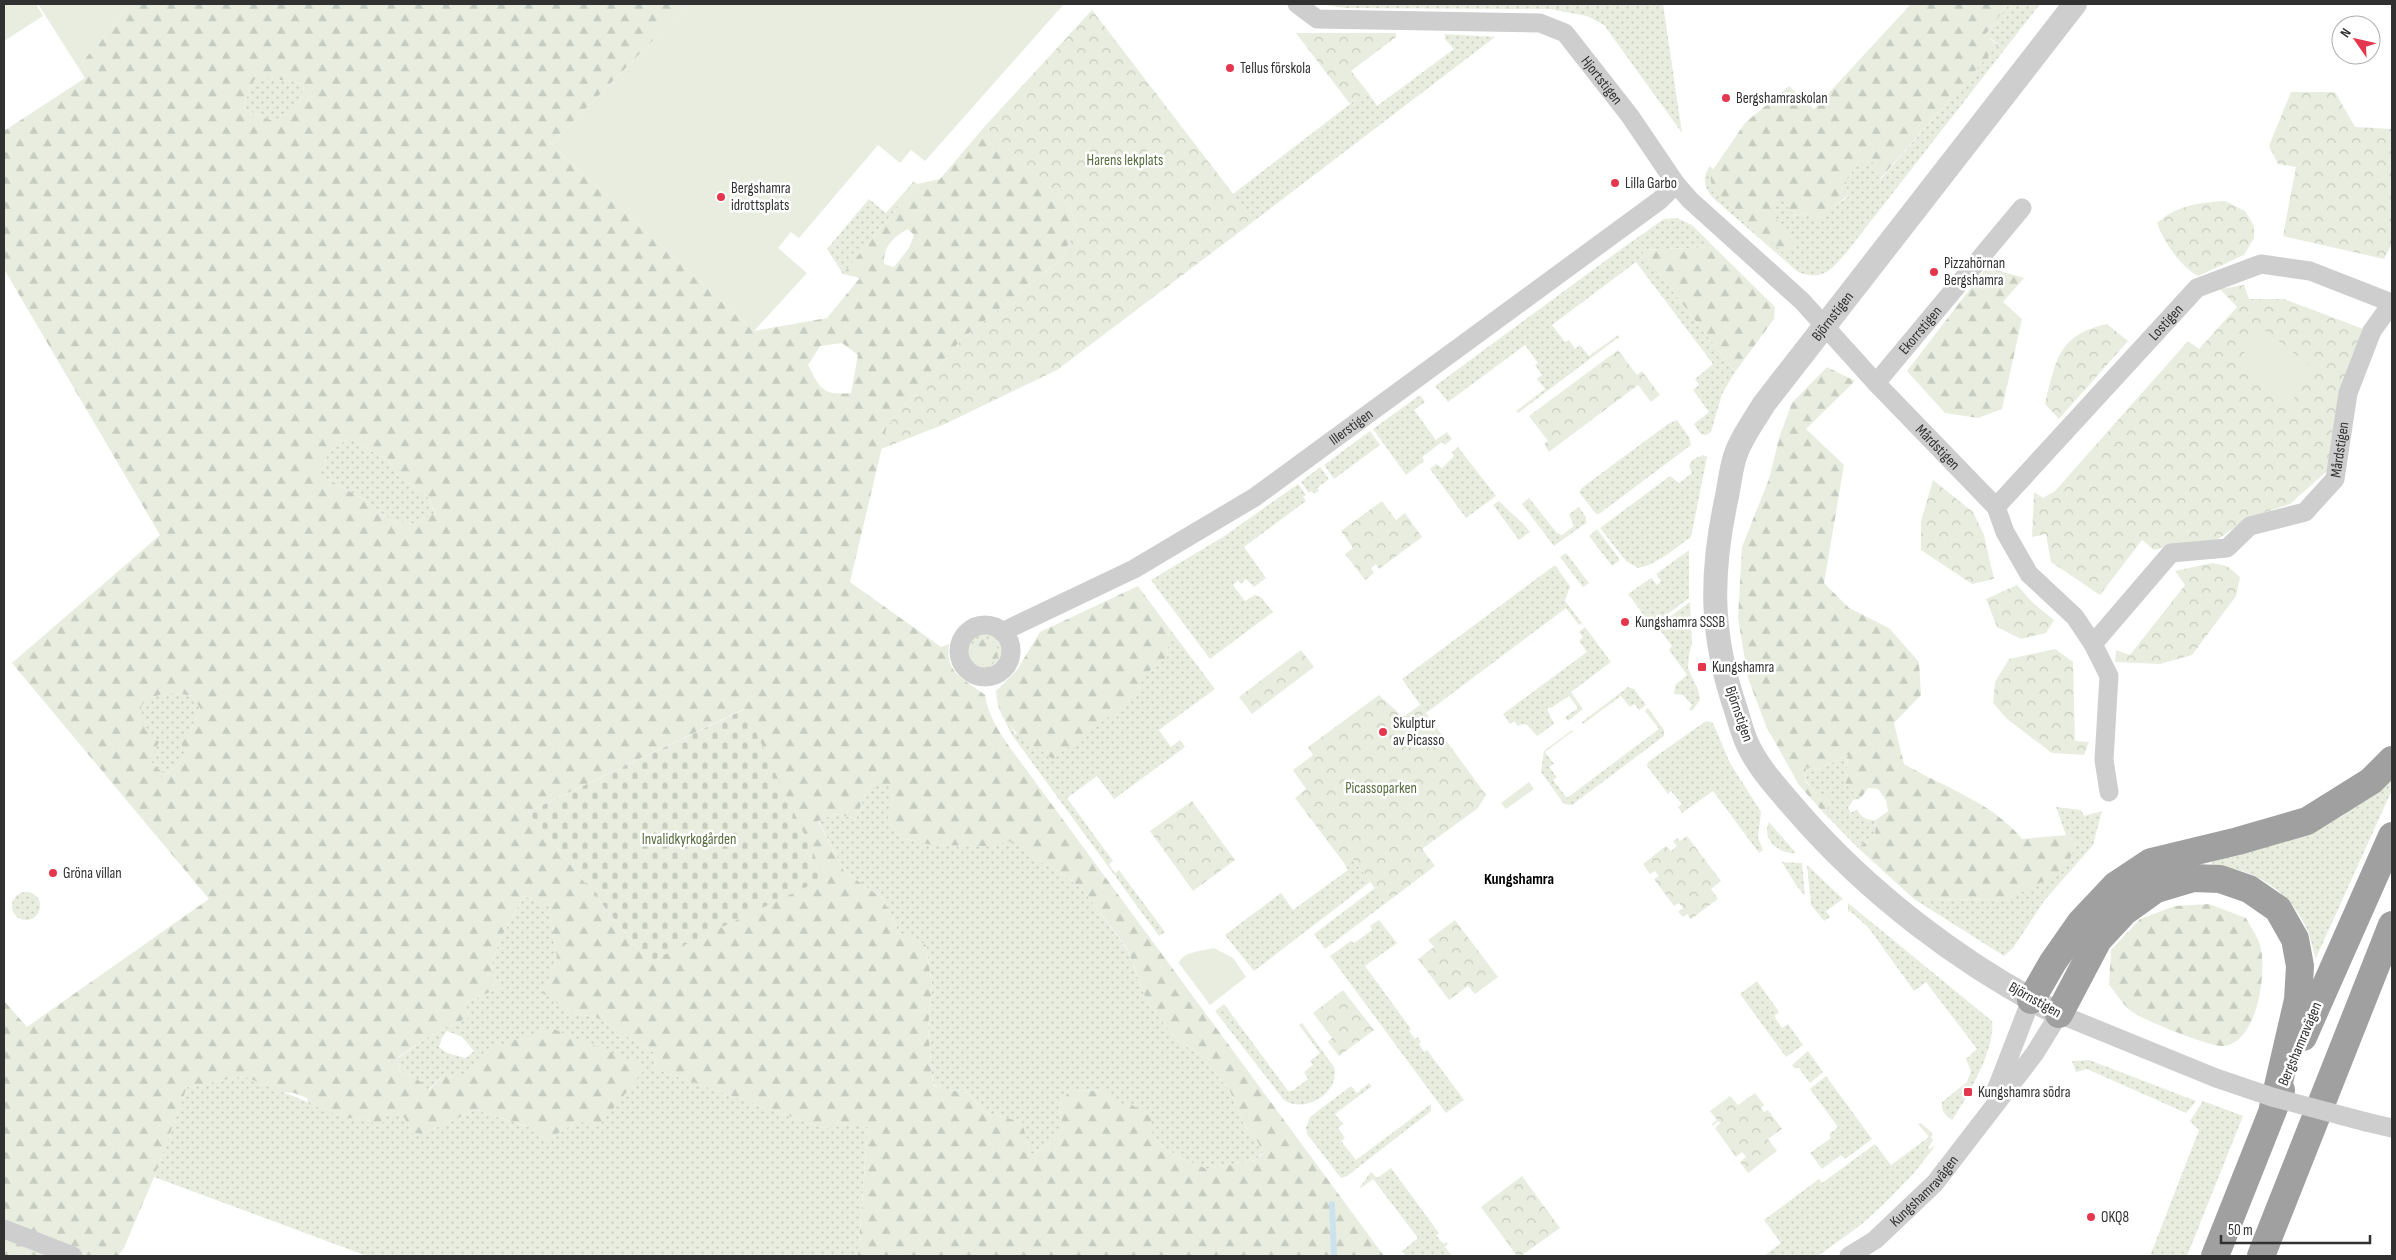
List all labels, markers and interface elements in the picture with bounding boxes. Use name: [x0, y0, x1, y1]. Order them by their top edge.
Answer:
north arrow: [2331, 15, 2381, 65]
text: N: [2336, 25, 2355, 41]
street label: Hjortstigen: [1577, 52, 1627, 108]
place label: Tellus förskola: [1240, 59, 1311, 78]
marker: Tellus förskola: [1224, 62, 1236, 74]
place label: Bergshamraskolan: [1736, 89, 1828, 108]
marker: Bergshamraskolan: [1720, 92, 1732, 104]
park label: Harens lekplats: [1087, 151, 1163, 170]
place label: Lilla Garbo: [1625, 174, 1677, 193]
marker: Lilla Garbo: [1609, 177, 1621, 189]
place label: Bergshamra idrottsplats: [731, 179, 791, 215]
marker: Bergshamra idrottsplats: [715, 191, 727, 203]
place label: Pizzahörnan Bergshamra: [1944, 254, 2005, 290]
marker: Pizzahörnan Bergshamra: [1928, 266, 1940, 278]
street label: Björnstigen: [1807, 288, 1857, 345]
street label: Lostigen: [2144, 300, 2187, 344]
street label: Ekorrstigen: [1894, 302, 1946, 358]
street label: Illerstigen: [1325, 404, 1377, 449]
street label: Mårdstigen: [1912, 420, 1964, 474]
street label: Mårdstigen: [2326, 420, 2353, 479]
place label: Kungshamra SSSB: [1635, 613, 1725, 632]
marker: Kungshamra SSSB: [1619, 616, 1631, 628]
place label: Kungshamra: [1712, 658, 1775, 677]
marker: Kungshamra: [1696, 661, 1708, 673]
street label: Björnstigen: [1721, 684, 1757, 744]
place label: Skulptur av Picasso: [1393, 714, 1444, 750]
marker: Skulptur av Picasso: [1377, 726, 1389, 738]
park label: Picassoparken: [1345, 779, 1417, 798]
park label: Invalidkyrkogården: [642, 830, 736, 849]
place label: Gröna villan: [63, 864, 122, 883]
marker: Gröna villan: [47, 867, 59, 879]
district label: Kungshamra: [1484, 870, 1554, 889]
street label: Björnstigen: [2005, 978, 2065, 1022]
street label: Bergshamravägen: [2274, 999, 2326, 1089]
place label: Kungshamra södra: [1978, 1083, 2071, 1102]
marker: Kungshamra södra: [1962, 1086, 1974, 1098]
street label: Kungshamravägen: [1885, 1151, 1962, 1231]
place label: OKQ8: [2101, 1208, 2129, 1227]
marker: OKQ8: [2085, 1211, 2097, 1223]
scale bar: [2221, 1212, 2370, 1244]
text: 50 m: [2228, 1221, 2253, 1240]

